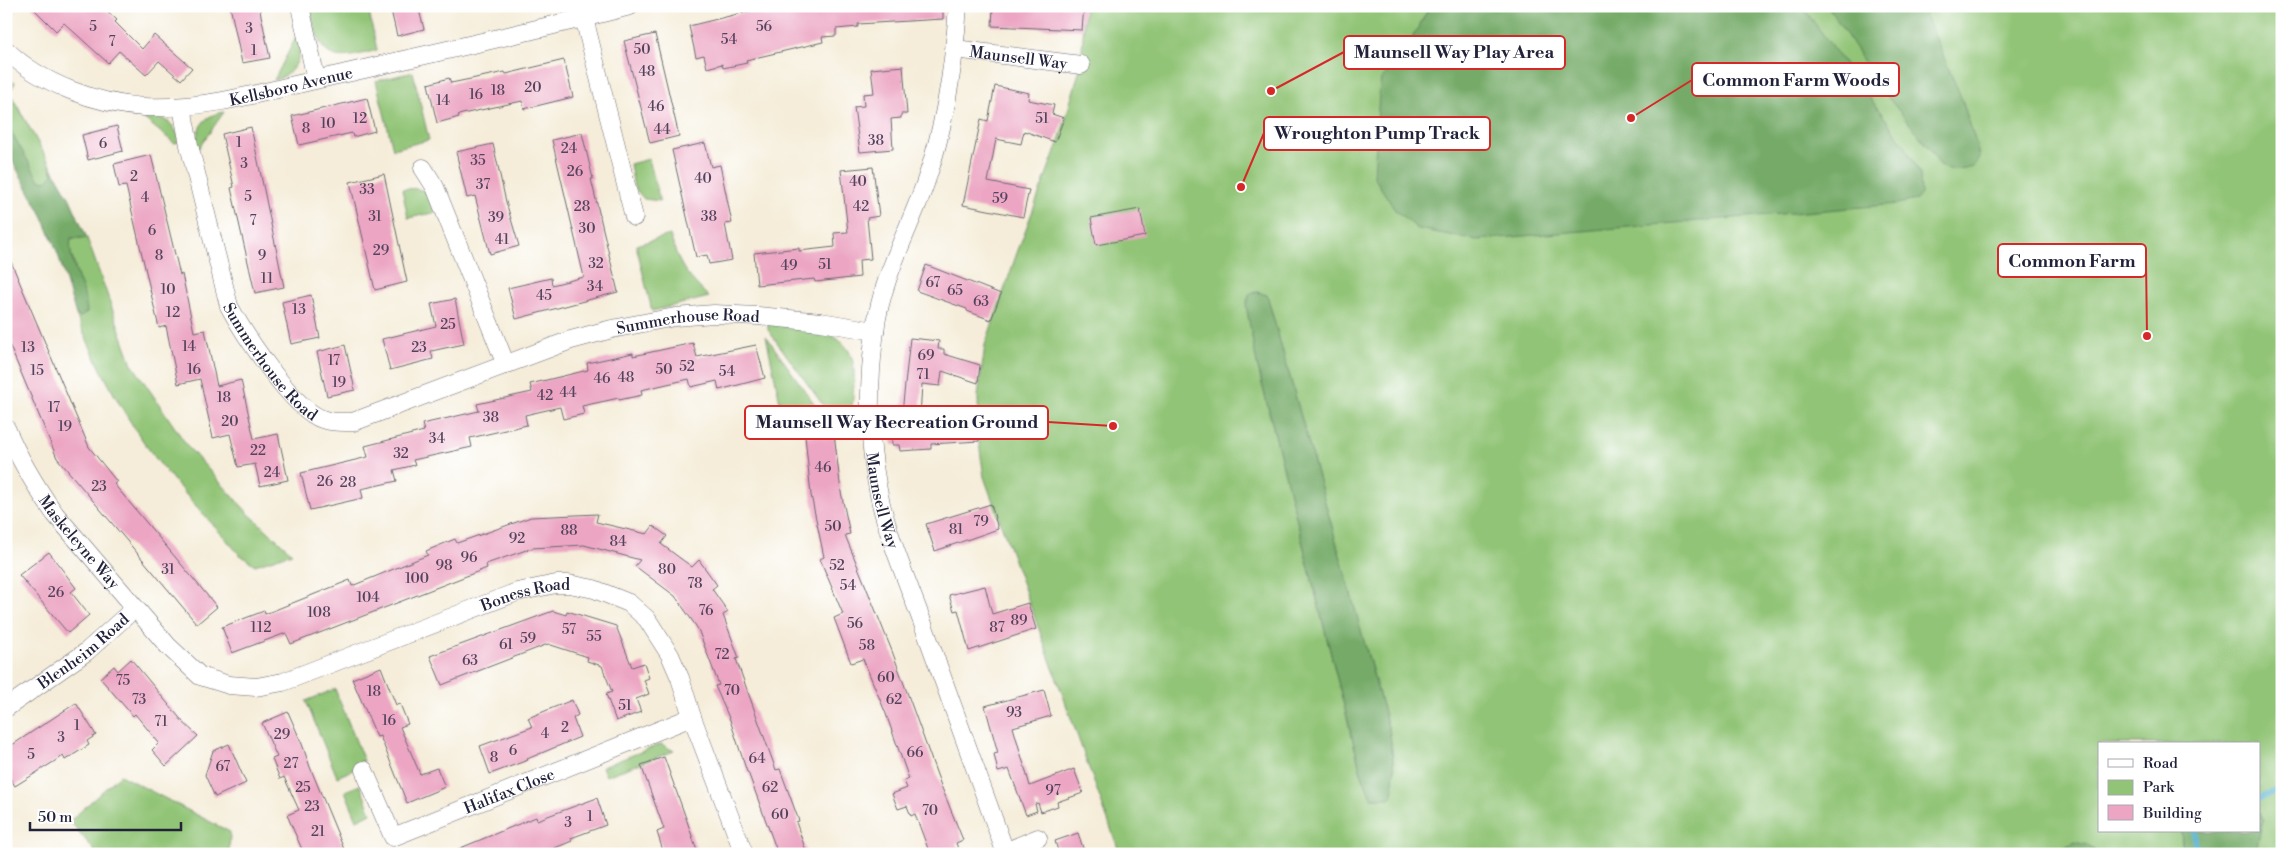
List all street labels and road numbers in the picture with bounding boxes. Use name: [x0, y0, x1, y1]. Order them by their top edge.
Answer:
street label: Maunsell Way: [968, 42, 1068, 74]
street label: Kellsboro Avenue: [228, 63, 355, 111]
street label: Summerhouse Road: [218, 299, 321, 426]
street label: Summerhouse Road: [615, 305, 760, 339]
street label: Maunsell Way: [862, 451, 903, 551]
street label: Maskeleyne Way: [34, 491, 124, 593]
street label: Boness Road: [477, 575, 570, 616]
street label: Blenheim Road: [33, 609, 133, 694]
street label: Halifax Close: [461, 764, 558, 819]

